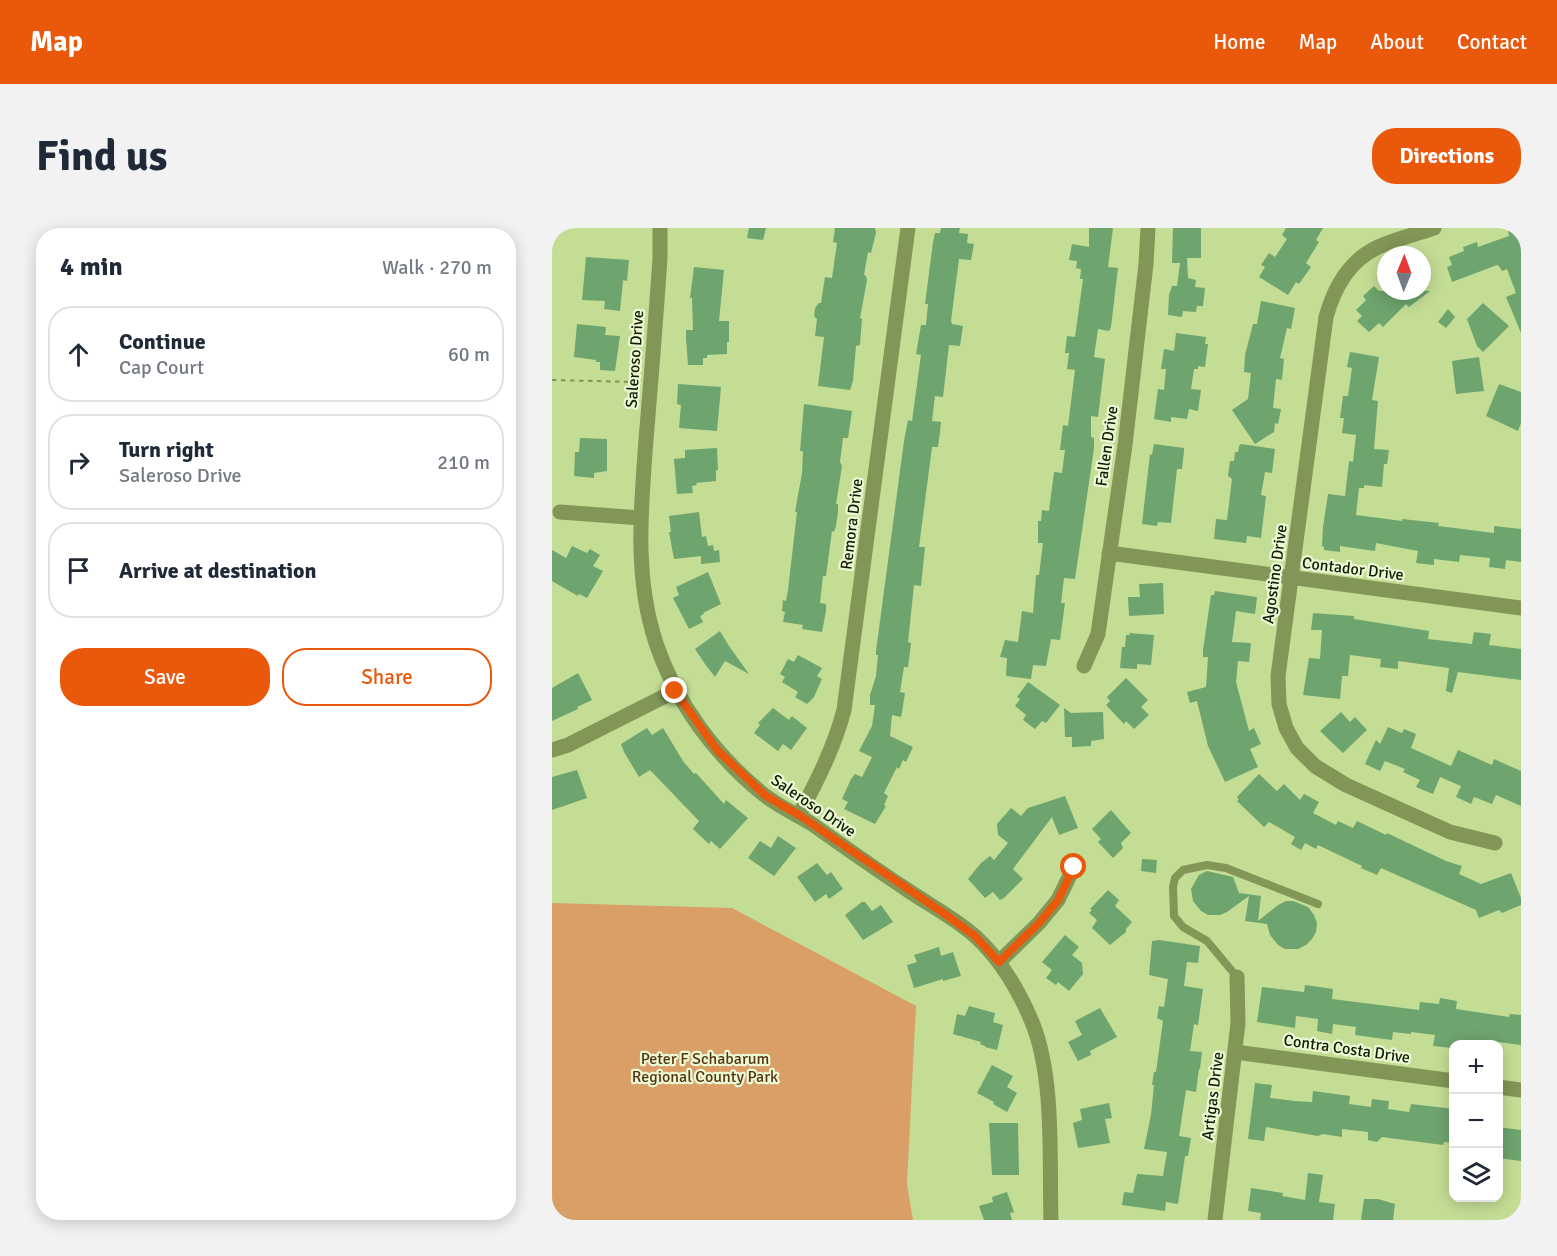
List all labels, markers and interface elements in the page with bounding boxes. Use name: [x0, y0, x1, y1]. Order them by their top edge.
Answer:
text: Map: [30, 25, 83, 59]
text: Home: [1213, 29, 1266, 55]
text: Map: [1299, 29, 1337, 55]
text: About: [1370, 29, 1424, 55]
text: Contact: [1457, 29, 1527, 55]
button: Directions: [1372, 128, 1521, 184]
text: Find us: [36, 131, 167, 182]
north arrow: [1377, 246, 1431, 300]
text: 4 min: [60, 251, 123, 283]
text: Walk · 270 m: [382, 255, 492, 280]
street label: Saleroso Drive: [622, 309, 648, 409]
text: Continue: [119, 328, 206, 355]
icon: ahead: [62, 338, 95, 371]
text: 60 m: [448, 342, 490, 367]
text: Cap Court: [119, 355, 204, 380]
street label: Fallen Drive: [1091, 405, 1123, 488]
text: Turn right: [119, 436, 214, 463]
icon: right: [62, 446, 95, 479]
text: 210 m: [437, 450, 490, 475]
text: Saleroso Drive: [119, 463, 242, 488]
street label: Remora Drive: [836, 477, 868, 571]
street label: Agostino Drive: [1258, 523, 1292, 625]
street label: Contador Drive: [1301, 553, 1405, 585]
icon: arrive: [62, 554, 95, 587]
text: Arrive at destination: [119, 557, 316, 584]
button: Save: [60, 648, 270, 706]
button: Share: [282, 648, 492, 706]
route end: [661, 677, 687, 703]
street label: Saleroso Drive: [767, 770, 860, 842]
route start: [1060, 853, 1086, 879]
street label: Contra Costa Drive: [1282, 1030, 1411, 1068]
map controls: [1449, 1040, 1503, 1202]
button: +: [1449, 1040, 1503, 1094]
park label: Peter F Schabarum Regional County Park: [632, 1049, 778, 1087]
street label: Artigas Drive: [1198, 1051, 1228, 1141]
button: −: [1449, 1094, 1503, 1148]
button: layers: [1449, 1148, 1503, 1202]

